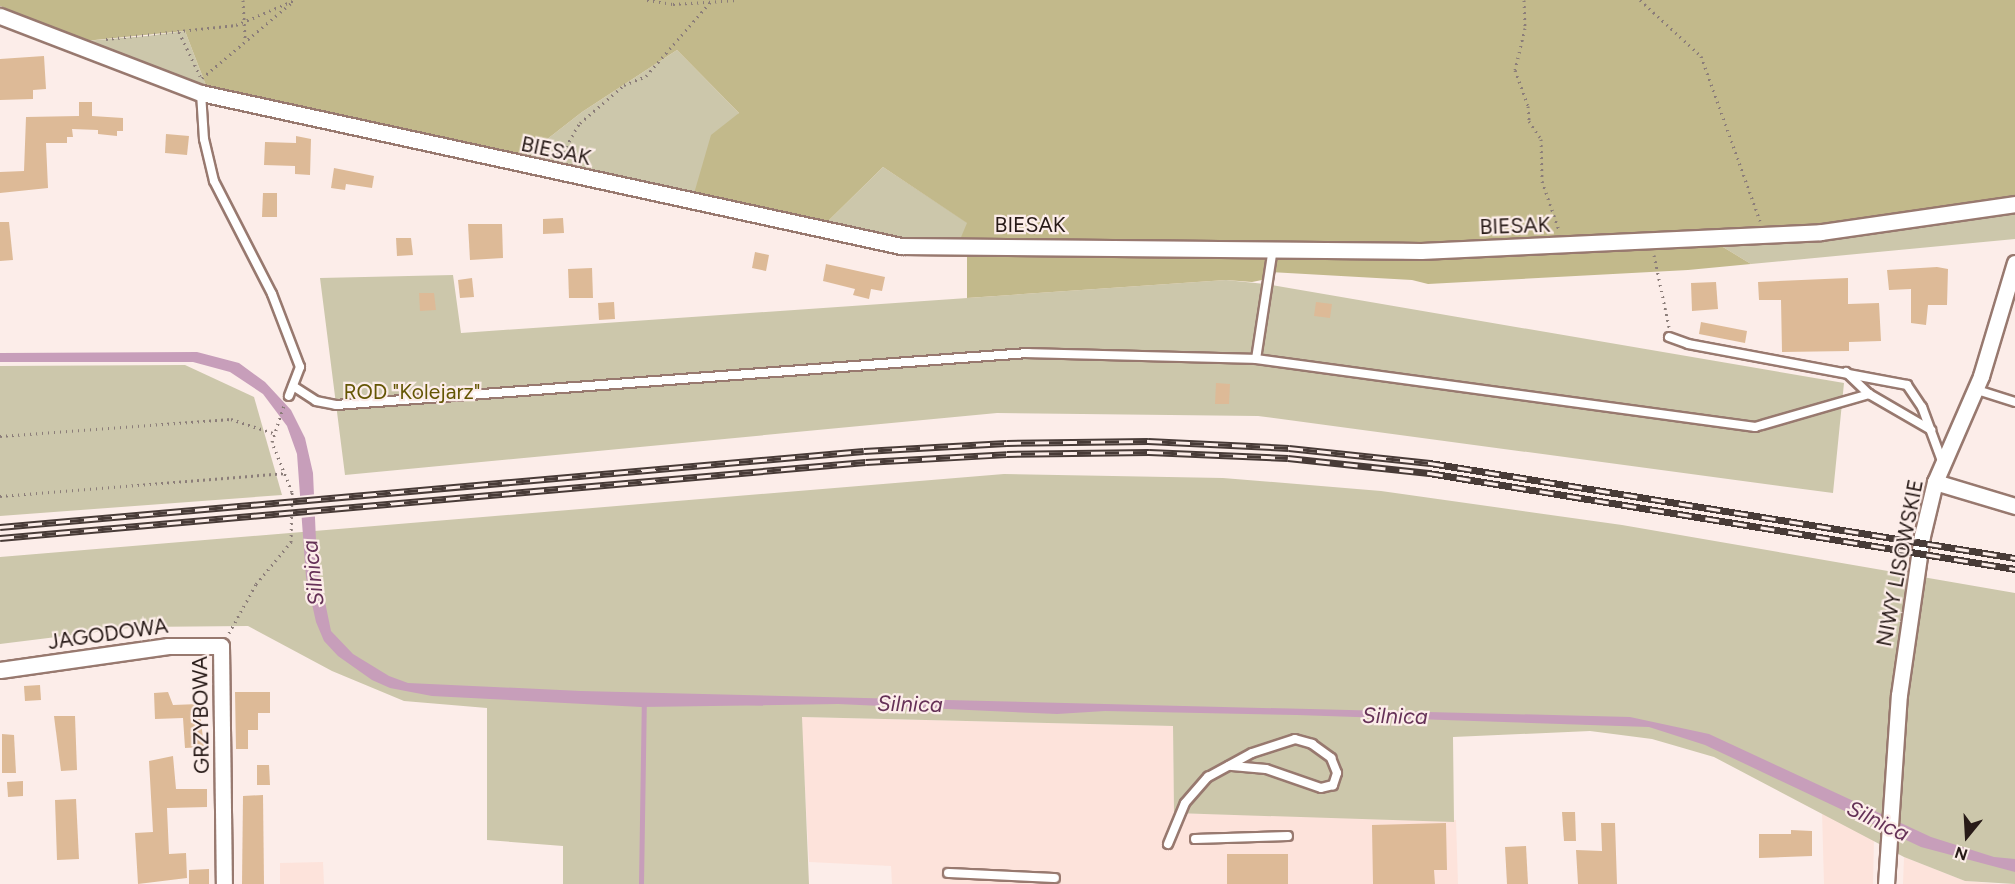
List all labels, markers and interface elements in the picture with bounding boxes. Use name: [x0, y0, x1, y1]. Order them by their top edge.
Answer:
street label: BIESAK: [519, 131, 593, 171]
street label: BIESAK: [995, 212, 1065, 238]
street label: BIESAK: [1479, 212, 1551, 240]
park label: ROD "Kolejarz": [343, 379, 481, 405]
street label: NIWY LISOWSKIE: [1871, 477, 1929, 649]
water label: Silnica: [296, 539, 330, 607]
street label: JAGODOWA: [46, 613, 170, 655]
street label: GRZYBOWA: [187, 656, 215, 774]
water label: Silnica: [877, 690, 943, 718]
water label: Silnica: [1362, 702, 1428, 730]
water label: Silnica: [1843, 795, 1913, 847]
north arrow: [1937, 806, 1997, 866]
text: N: [1952, 843, 1970, 865]

